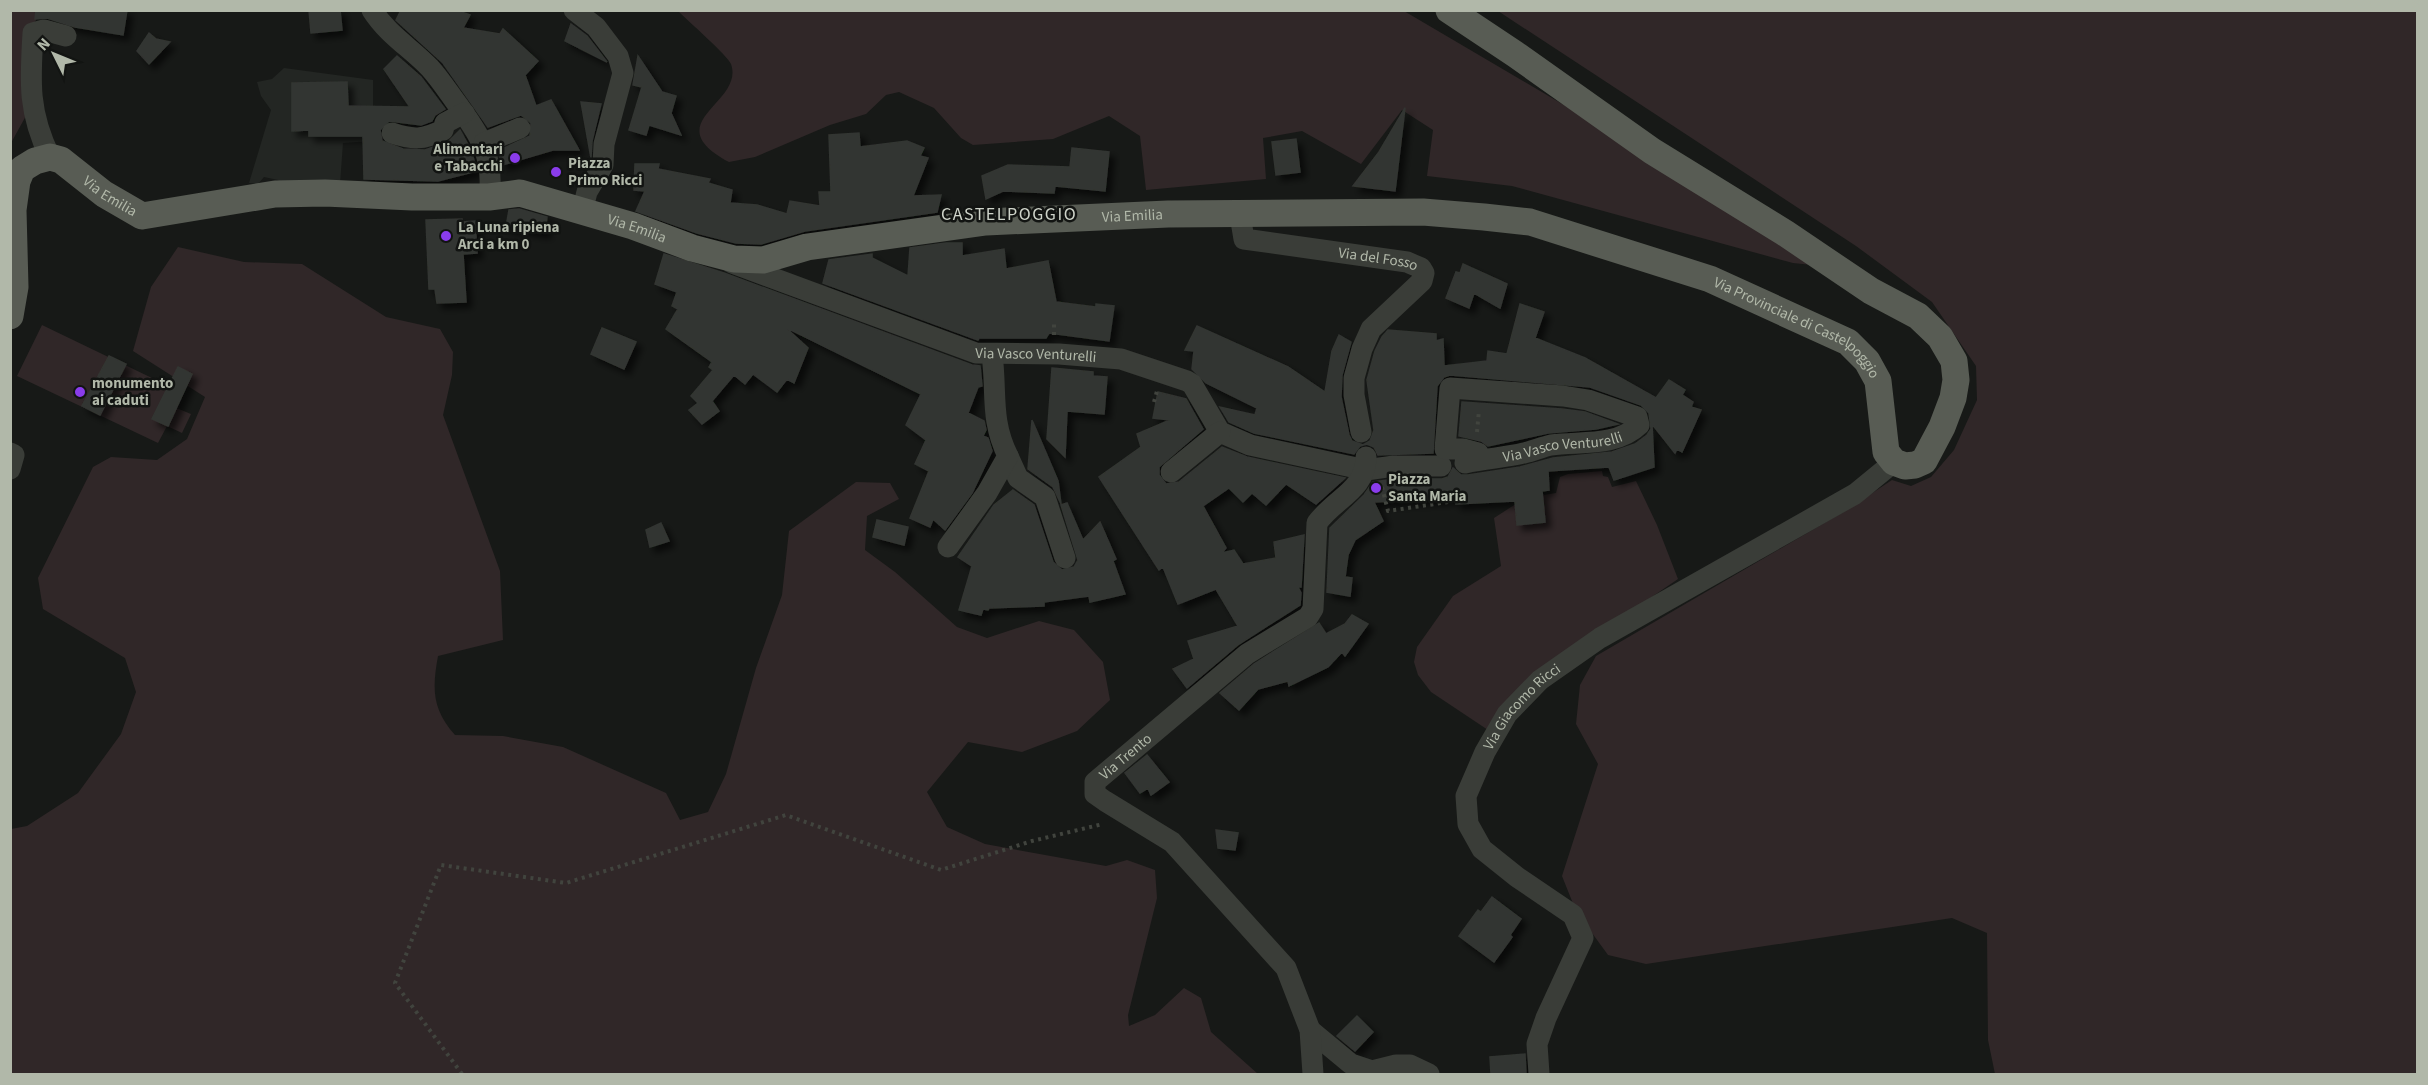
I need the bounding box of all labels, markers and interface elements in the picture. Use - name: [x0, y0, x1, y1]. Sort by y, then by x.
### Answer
- north arrow: [24, 24, 84, 84]
- text: N: [32, 33, 55, 56]
- place label: Alimentari e Tabacchi: [432, 139, 503, 177]
- marker: Alimentari e Tabacchi: [508, 151, 522, 165]
- place label: Piazza Primo Ricci: [568, 153, 642, 191]
- marker: Piazza Primo Ricci: [549, 165, 563, 179]
- street label: Via Emilia: [78, 171, 141, 222]
- district label: CASTELPOGGIO: [941, 202, 1077, 227]
- street label: Via Emilia: [1101, 204, 1163, 227]
- street label: Via Emilia: [605, 209, 670, 248]
- place label: La Luna ripiena Arci a km 0: [457, 217, 559, 255]
- marker: La Luna ripiena Arci a km 0: [439, 229, 453, 243]
- street label: Via del Fosso: [1337, 242, 1422, 276]
- street label: Via Provinciale di Castelpoggio: [1710, 272, 1885, 382]
- street label: Via Vasco Venturelli: [975, 342, 1097, 367]
- place label: monumento ai caduti: [92, 373, 173, 411]
- marker: monumento ai caduti: [73, 385, 87, 399]
- street label: Via Vasco Venturelli: [1501, 426, 1625, 467]
- place label: Piazza Santa Maria: [1388, 469, 1467, 507]
- marker: Piazza Santa Maria: [1369, 481, 1383, 495]
- street label: Via Giacomo Ricci: [1478, 658, 1565, 754]
- street label: Via Trento: [1094, 728, 1156, 785]

